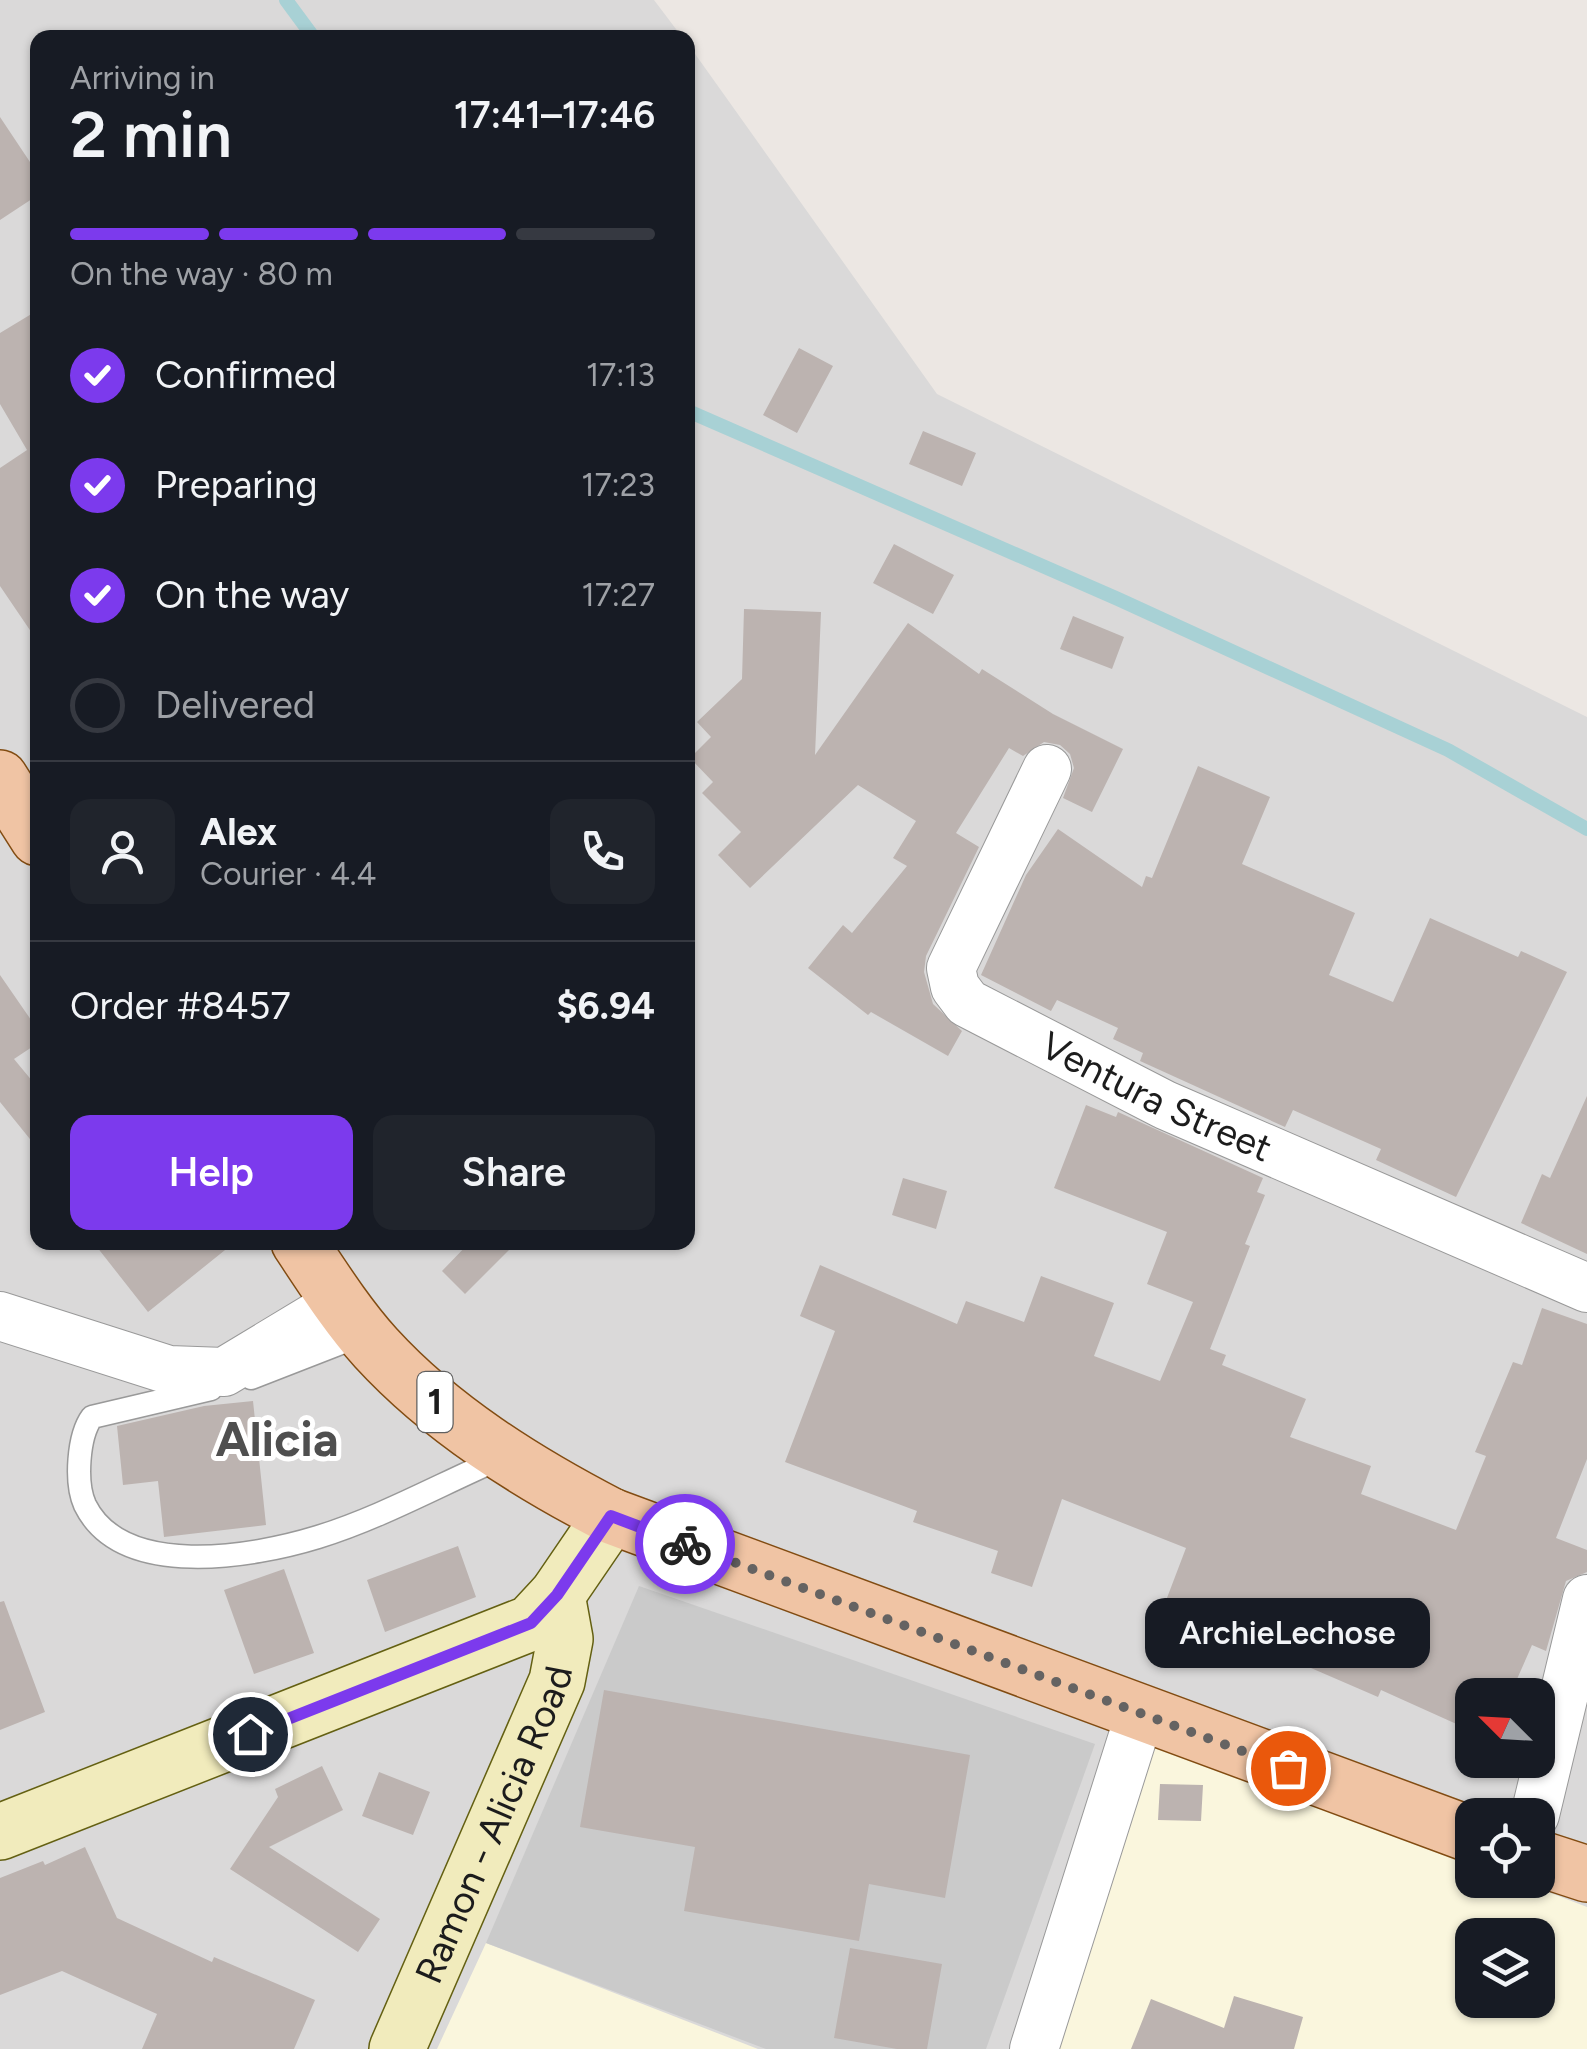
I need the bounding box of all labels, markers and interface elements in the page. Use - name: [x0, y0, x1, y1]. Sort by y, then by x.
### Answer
- text: Arriving in: [70, 59, 215, 97]
- text: 17:41–17:46: [454, 92, 655, 138]
- text: 2 min: [70, 95, 232, 173]
- text: On the way · 80 m: [70, 255, 333, 293]
- icon: check: [70, 348, 125, 403]
- text: Confirmed: [155, 352, 337, 398]
- text: 17:13: [586, 356, 655, 394]
- icon: check: [70, 458, 125, 513]
- text: Preparing: [155, 462, 317, 508]
- text: 17:23: [581, 466, 655, 504]
- icon: check: [70, 568, 125, 623]
- text: On the way: [155, 572, 349, 618]
- text: 17:27: [581, 576, 655, 614]
- text: Delivered: [155, 682, 315, 728]
- button: person: [70, 799, 175, 904]
- button: phone: [550, 799, 655, 904]
- text: Alex: [200, 809, 277, 855]
- text: Courier · 4.4: [200, 855, 376, 893]
- text: Order #8457: [70, 983, 291, 1029]
- text: $6.94: [556, 983, 655, 1029]
- street label: Ventura Street: [1033, 1022, 1279, 1172]
- button: Help: [70, 1115, 353, 1230]
- button: Share: [373, 1115, 655, 1230]
- road number: 1: [418, 1372, 452, 1432]
- district label: Alicia: [215, 1410, 339, 1468]
- courier: [635, 1494, 735, 1594]
- icon: bike: [658, 1517, 713, 1572]
- callout: ArchieLechose: [1146, 1598, 1430, 1668]
- text: ArchieLechose: [1179, 1614, 1396, 1652]
- street label: Ramon - Alicia Road: [405, 1662, 582, 1990]
- north arrow: [1455, 1678, 1555, 1778]
- map controls: [1455, 1678, 1555, 2018]
- pin: [208, 1692, 293, 1777]
- icon: home: [223, 1707, 278, 1762]
- pin: [1246, 1726, 1331, 1811]
- icon: bag: [1261, 1741, 1316, 1796]
- button: locate: [1455, 1798, 1555, 1898]
- button: layers: [1455, 1918, 1555, 2018]

